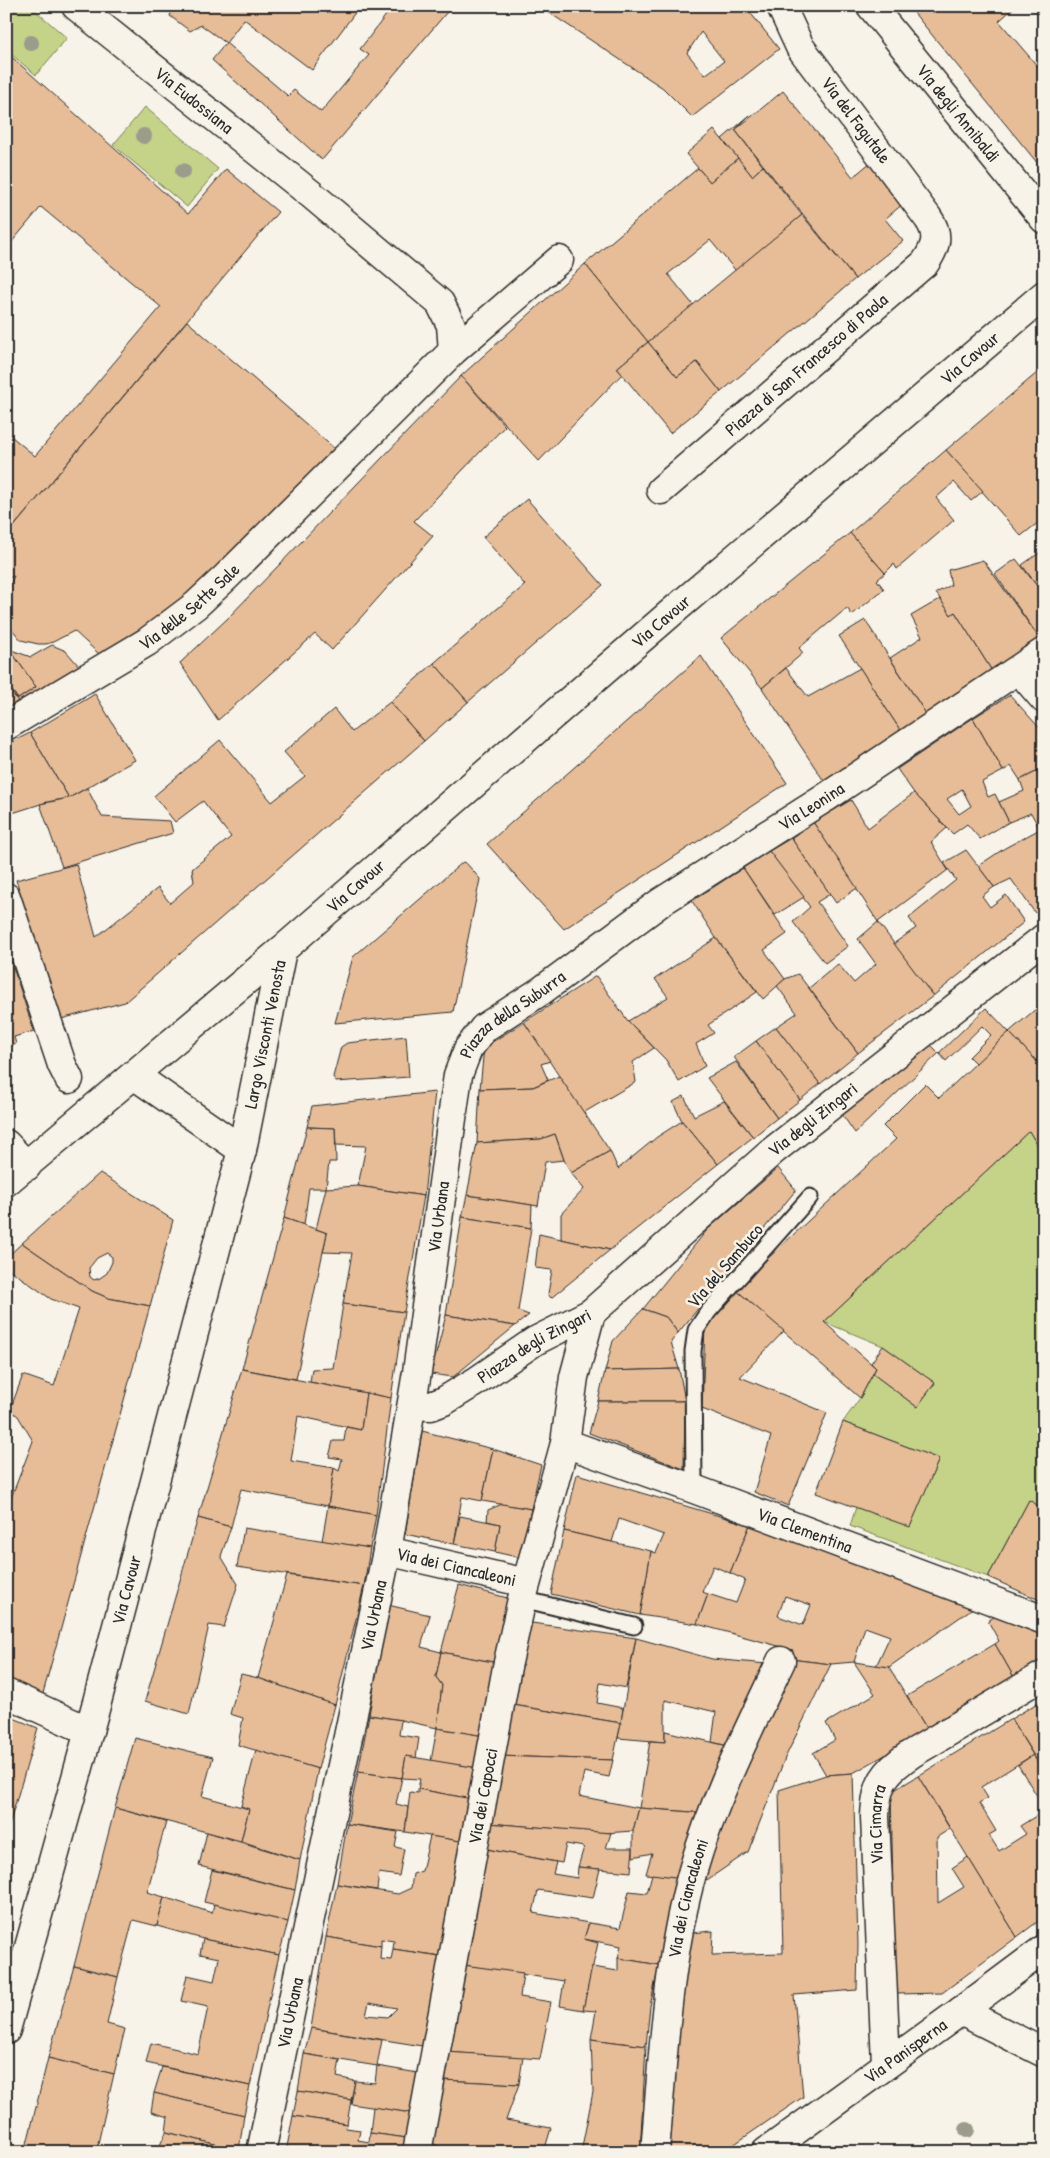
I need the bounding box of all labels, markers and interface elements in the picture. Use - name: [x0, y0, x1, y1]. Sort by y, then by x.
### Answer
- street label: Via degli Annibaldi: [911, 58, 1006, 167]
- street label: Via Eudossiana: [149, 61, 239, 139]
- street label: Via del Fagutale: [816, 71, 897, 168]
- street label: Piazza di San Francesco di Paola: [719, 287, 893, 442]
- street label: Via Cavour: [934, 325, 1005, 390]
- street label: Via delle Sette Sale: [134, 557, 245, 656]
- street label: Via Cavour: [626, 589, 696, 654]
- street label: Via Leonina: [773, 776, 849, 837]
- street label: Via Cavour: [320, 853, 390, 918]
- street label: Largo Visconti Venosta: [238, 958, 292, 1111]
- street label: Piazza della Suburra: [453, 964, 570, 1061]
- street label: Via degli Zingari: [762, 1076, 863, 1162]
- street label: Via Urbana: [421, 1180, 455, 1254]
- street label: Via del Sambuco: [681, 1218, 768, 1313]
- street label: Piazza degli Zingari: [472, 1302, 595, 1389]
- street label: Via Clementina: [753, 1501, 856, 1559]
- street label: Via dei Ciancaleoni: [394, 1541, 519, 1592]
- street label: Via Cavour: [105, 1553, 147, 1628]
- street label: Via Urbana: [353, 1578, 393, 1653]
- street label: Via dei Capocci: [461, 1746, 504, 1846]
- street label: Via Cimarra: [862, 1781, 892, 1865]
- street label: Via dei Ciancaleoni: [661, 1835, 714, 1960]
- street label: Via Urbana: [270, 1975, 309, 2051]
- street label: Via Panisperna: [858, 2012, 952, 2089]

